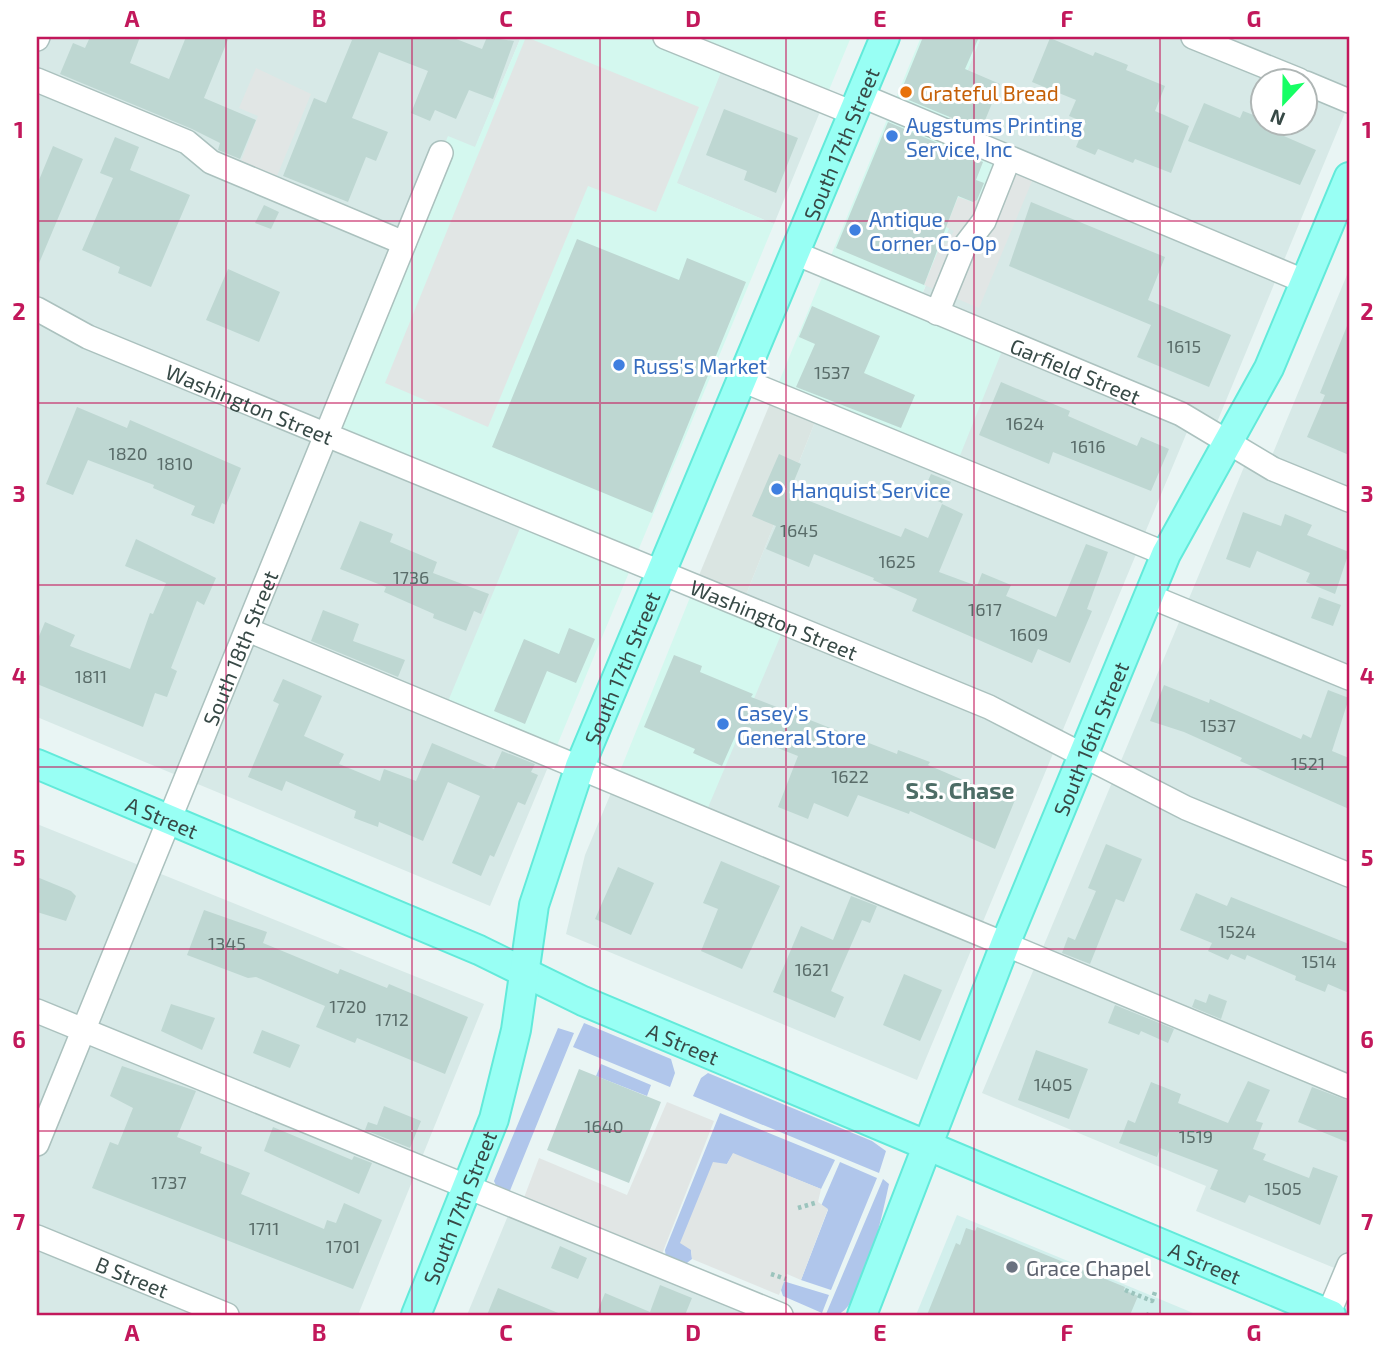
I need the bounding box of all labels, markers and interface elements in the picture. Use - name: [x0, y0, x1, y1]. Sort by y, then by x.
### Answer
- text: A: [124, 4, 140, 32]
- text: B: [312, 4, 326, 32]
- text: C: [499, 4, 513, 32]
- text: D: [685, 4, 701, 32]
- text: E: [873, 4, 887, 32]
- text: F: [1061, 4, 1074, 32]
- text: G: [1247, 4, 1261, 32]
- street label: South 17th Street: [797, 64, 883, 224]
- north arrow: [1250, 66, 1320, 136]
- place label: Grateful Bread: [920, 80, 1059, 105]
- marker: Grateful Bread: [898, 84, 914, 100]
- text: N: [1267, 105, 1288, 131]
- place label: Augstums Printing Service, Inc: [906, 112, 1083, 161]
- text: 1: [14, 115, 24, 143]
- text: 1: [1362, 115, 1372, 143]
- marker: Augstums Printing Service, Inc: [884, 128, 900, 144]
- place label: Antique Corner Co-Op: [869, 206, 997, 255]
- marker: Antique Corner Co-Op: [847, 222, 863, 238]
- text: 2: [12, 297, 26, 325]
- text: 2: [1360, 297, 1374, 325]
- street label: Garfield Street: [1007, 332, 1144, 408]
- house number: 1615: [1167, 335, 1201, 357]
- place label: Russ's Market: [633, 353, 767, 378]
- marker: Russ's Market: [611, 357, 627, 373]
- street label: Washington Street: [162, 358, 337, 449]
- house number: 1537: [814, 361, 850, 383]
- house number: 1624: [1006, 412, 1044, 434]
- house number: 1616: [1071, 435, 1105, 457]
- house number: 1820: [108, 442, 148, 464]
- house number: 1810: [157, 452, 193, 474]
- place label: Hanquist Service: [791, 477, 950, 502]
- text: 3: [12, 479, 26, 507]
- text: 3: [1360, 479, 1374, 507]
- marker: Hanquist Service: [769, 481, 785, 497]
- house number: 1645: [780, 519, 818, 541]
- house number: 1625: [878, 550, 916, 572]
- house number: 1736: [393, 566, 429, 588]
- street label: South 18th Street: [197, 567, 282, 729]
- street label: Washington Street: [687, 573, 861, 664]
- street label: South 17th Street: [578, 588, 664, 748]
- house number: 1617: [968, 598, 1002, 620]
- house number: 1609: [1010, 623, 1048, 645]
- street label: South 16th Street: [1047, 658, 1133, 819]
- text: 4: [12, 661, 26, 689]
- text: 4: [1360, 661, 1374, 689]
- house number: 1811: [75, 665, 107, 687]
- place label: Casey's General Store: [737, 700, 866, 749]
- house number: 1537: [1200, 714, 1236, 736]
- marker: Casey's General Store: [715, 716, 731, 732]
- house number: 1521: [1291, 752, 1325, 774]
- house number: 1622: [831, 765, 869, 787]
- district label: S.S. Chase: [906, 776, 1014, 804]
- street label: A Street: [123, 791, 202, 843]
- text: 5: [13, 843, 25, 871]
- text: 5: [1361, 843, 1373, 871]
- house number: 1524: [1218, 920, 1256, 942]
- house number: 1345: [208, 932, 246, 954]
- house number: 1514: [1301, 950, 1337, 972]
- house number: 1621: [795, 958, 829, 980]
- house number: 1720: [329, 995, 367, 1017]
- house number: 1712: [375, 1008, 409, 1030]
- street label: A Street: [643, 1017, 723, 1069]
- text: 6: [12, 1025, 26, 1053]
- text: 6: [1360, 1025, 1374, 1053]
- house number: 1405: [1034, 1073, 1072, 1095]
- house number: 1640: [584, 1115, 624, 1137]
- house number: 1519: [1179, 1125, 1213, 1147]
- street label: South 17th Street: [417, 1127, 501, 1288]
- house number: 1737: [151, 1171, 187, 1193]
- house number: 1505: [1264, 1177, 1302, 1199]
- text: 7: [13, 1207, 25, 1235]
- text: 7: [1361, 1207, 1373, 1235]
- house number: 1711: [249, 1217, 279, 1239]
- house number: 1701: [326, 1235, 360, 1257]
- street label: A Street: [1165, 1236, 1245, 1288]
- street label: B Street: [92, 1250, 172, 1302]
- place label: Grace Chapel: [1026, 1255, 1151, 1280]
- marker: Grace Chapel: [1004, 1259, 1020, 1275]
- text: A: [124, 1318, 140, 1346]
- text: B: [312, 1318, 326, 1346]
- text: C: [499, 1318, 513, 1346]
- text: D: [685, 1318, 701, 1346]
- text: E: [873, 1318, 887, 1346]
- text: F: [1061, 1318, 1074, 1346]
- text: G: [1247, 1318, 1261, 1346]

